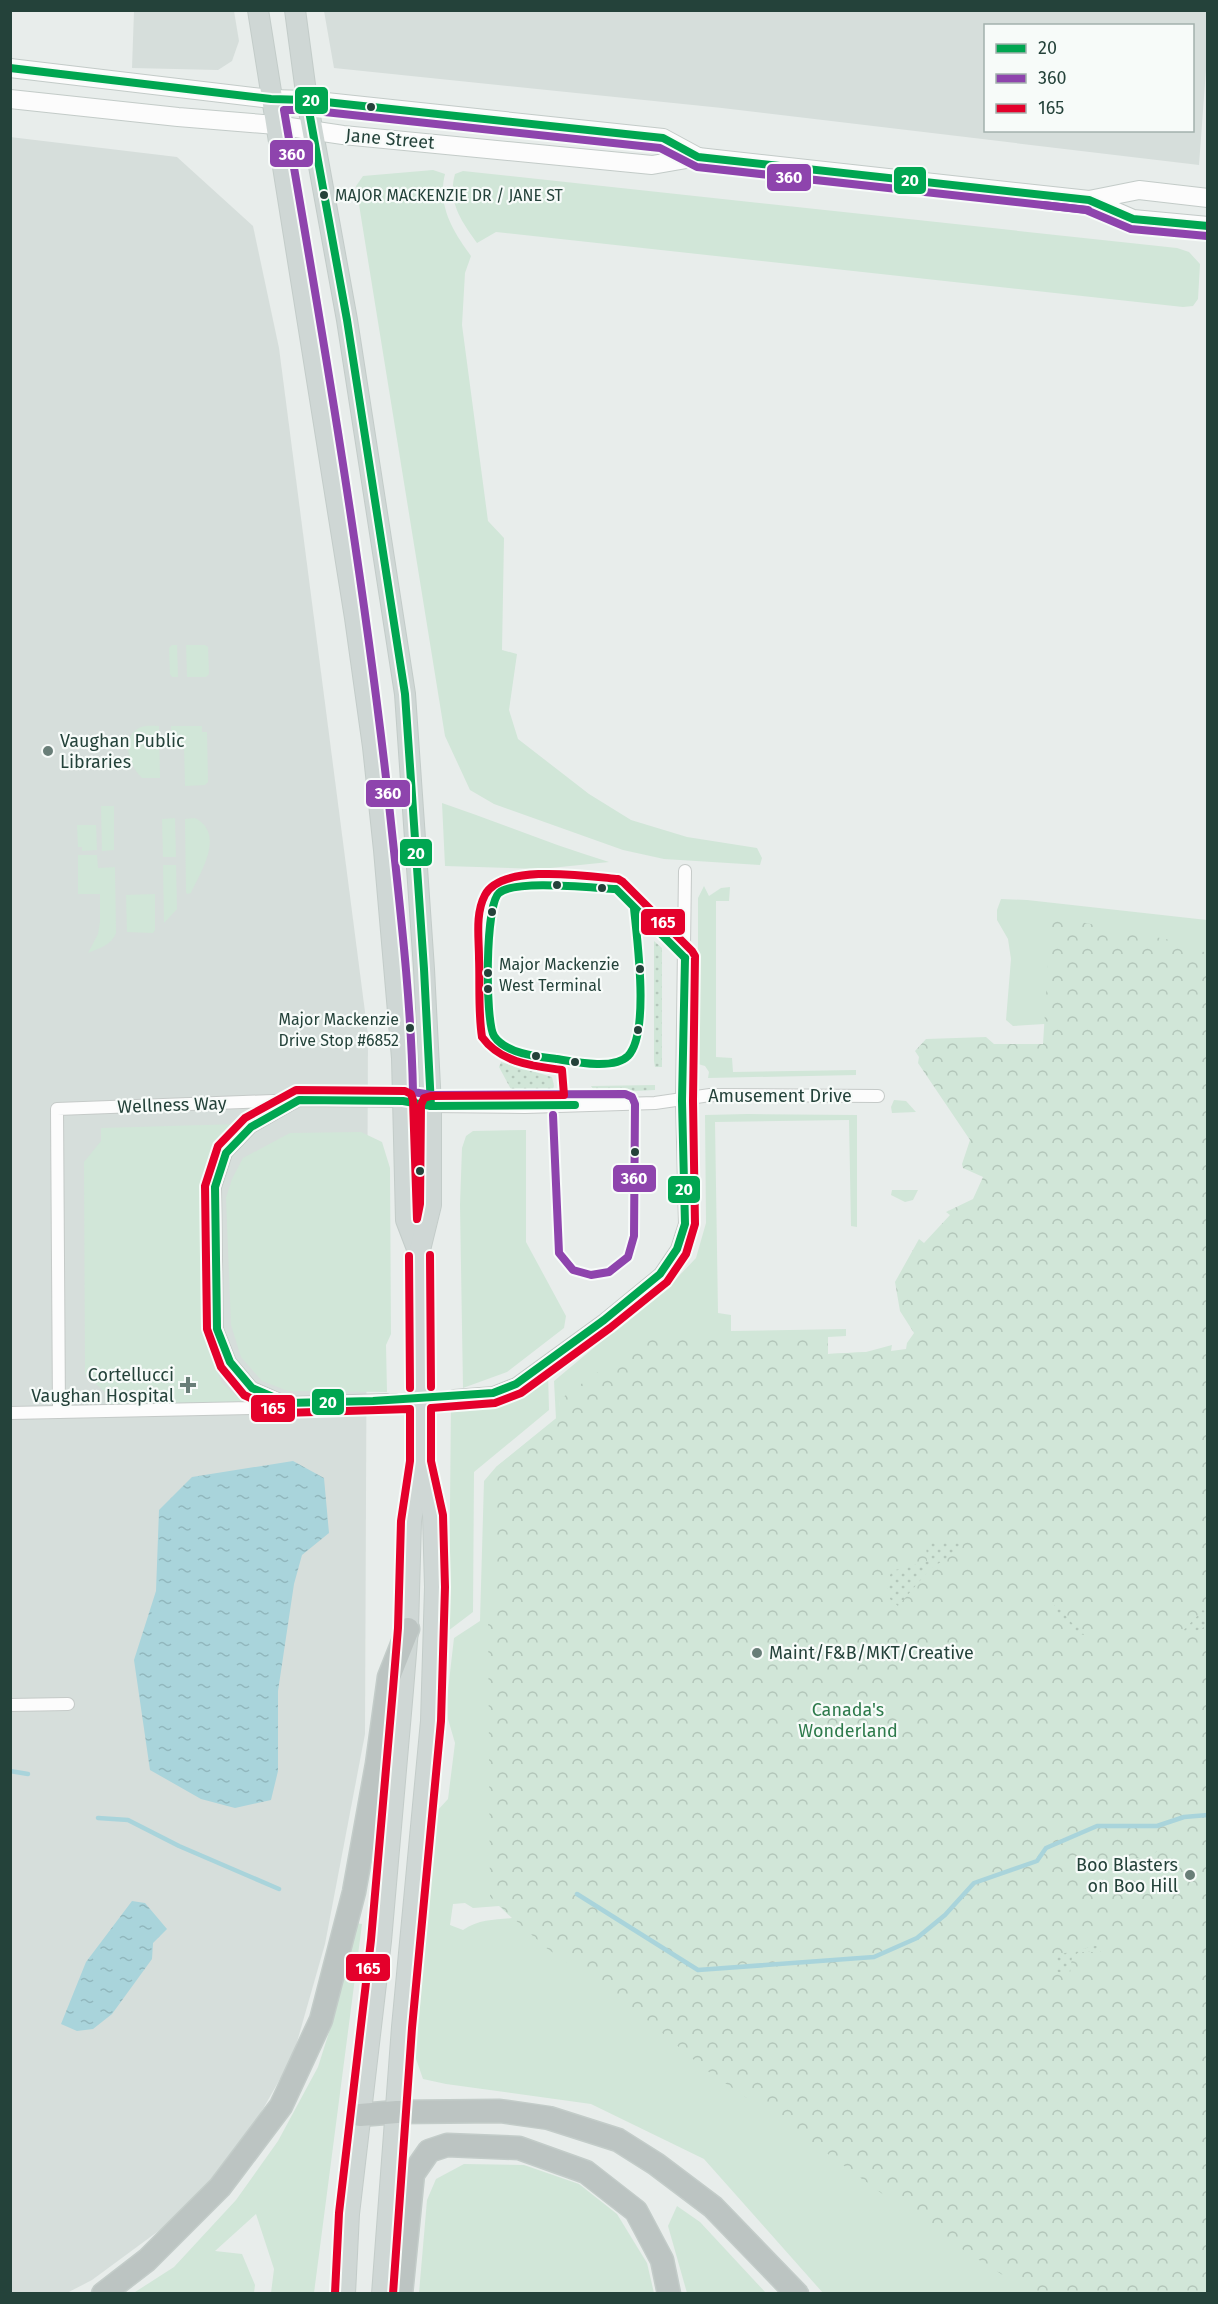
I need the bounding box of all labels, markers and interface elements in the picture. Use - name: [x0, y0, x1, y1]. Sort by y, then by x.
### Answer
- legend: [984, 24, 1194, 132]
- text: 20: [1038, 37, 1057, 59]
- text: 360: [1038, 67, 1067, 89]
- line badge: 20: [294, 86, 329, 115]
- text: 20: [302, 91, 320, 110]
- text: 165: [1038, 97, 1064, 119]
- unlabelled marker: [365, 101, 377, 113]
- street label: Jane Street: [345, 124, 436, 154]
- line badge: 360: [269, 139, 314, 168]
- text: 360: [278, 145, 305, 164]
- line badge: 360: [766, 163, 812, 192]
- line badge: 20: [893, 166, 927, 195]
- text: 360: [775, 168, 802, 187]
- text: 20: [901, 171, 919, 190]
- place label: MAJOR MACKENZIE DR / JANE ST: [335, 186, 564, 205]
- marker: MAJOR MACKENZIE DR / JANE ST: [318, 189, 330, 201]
- place label: Vaughan Public Libraries: [60, 730, 185, 773]
- marker: Vaughan Public Libraries: [41, 744, 55, 758]
- line badge: 360: [365, 779, 411, 808]
- text: 360: [374, 784, 401, 803]
- line badge: 20: [399, 838, 433, 867]
- text: 20: [407, 844, 425, 863]
- unlabelled marker: [551, 879, 563, 891]
- unlabelled marker: [596, 882, 608, 894]
- unlabelled marker: [486, 906, 498, 918]
- line badge: 165: [640, 908, 686, 936]
- text: 165: [651, 913, 676, 932]
- place label: Major Mackenzie West Terminal: [499, 955, 619, 995]
- unlabelled marker: [634, 963, 646, 975]
- marker: Major Mackenzie West Terminal: [482, 967, 494, 979]
- unlabelled marker: [482, 983, 494, 995]
- place label: Major Mackenzie Drive Stop #6852: [279, 1010, 399, 1050]
- marker: Major Mackenzie Drive Stop #6852: [404, 1022, 416, 1034]
- unlabelled marker: [632, 1024, 644, 1036]
- unlabelled marker: [530, 1050, 542, 1062]
- unlabelled marker: [569, 1056, 581, 1068]
- street label: Amusement Drive: [708, 1085, 852, 1107]
- street label: Wellness Way: [117, 1092, 227, 1118]
- unlabelled marker: [629, 1146, 641, 1158]
- line badge: 360: [612, 1164, 657, 1193]
- unlabelled marker: [414, 1165, 426, 1177]
- text: 360: [620, 1169, 647, 1188]
- line badge: 20: [667, 1175, 701, 1204]
- text: 20: [675, 1180, 693, 1199]
- place label: Cortellucci Vaughan Hospital: [31, 1364, 174, 1407]
- marker: Cortellucci Vaughan Hospital: [179, 1376, 197, 1394]
- line badge: 20: [311, 1388, 345, 1416]
- text: 20: [319, 1393, 337, 1412]
- line badge: 165: [250, 1394, 296, 1423]
- text: 165: [261, 1399, 286, 1418]
- place label: Maint/F&B/MKT/Creative: [769, 1642, 974, 1664]
- marker: Maint/F&B/MKT/Creative: [750, 1646, 764, 1660]
- park label: Canada's Wonderland: [798, 1699, 898, 1742]
- place label: Boo Blasters on Boo Hill: [1076, 1854, 1178, 1897]
- marker: Boo Blasters on Boo Hill: [1183, 1868, 1197, 1882]
- line badge: 165: [345, 1953, 391, 1982]
- text: 165: [356, 1959, 381, 1978]

